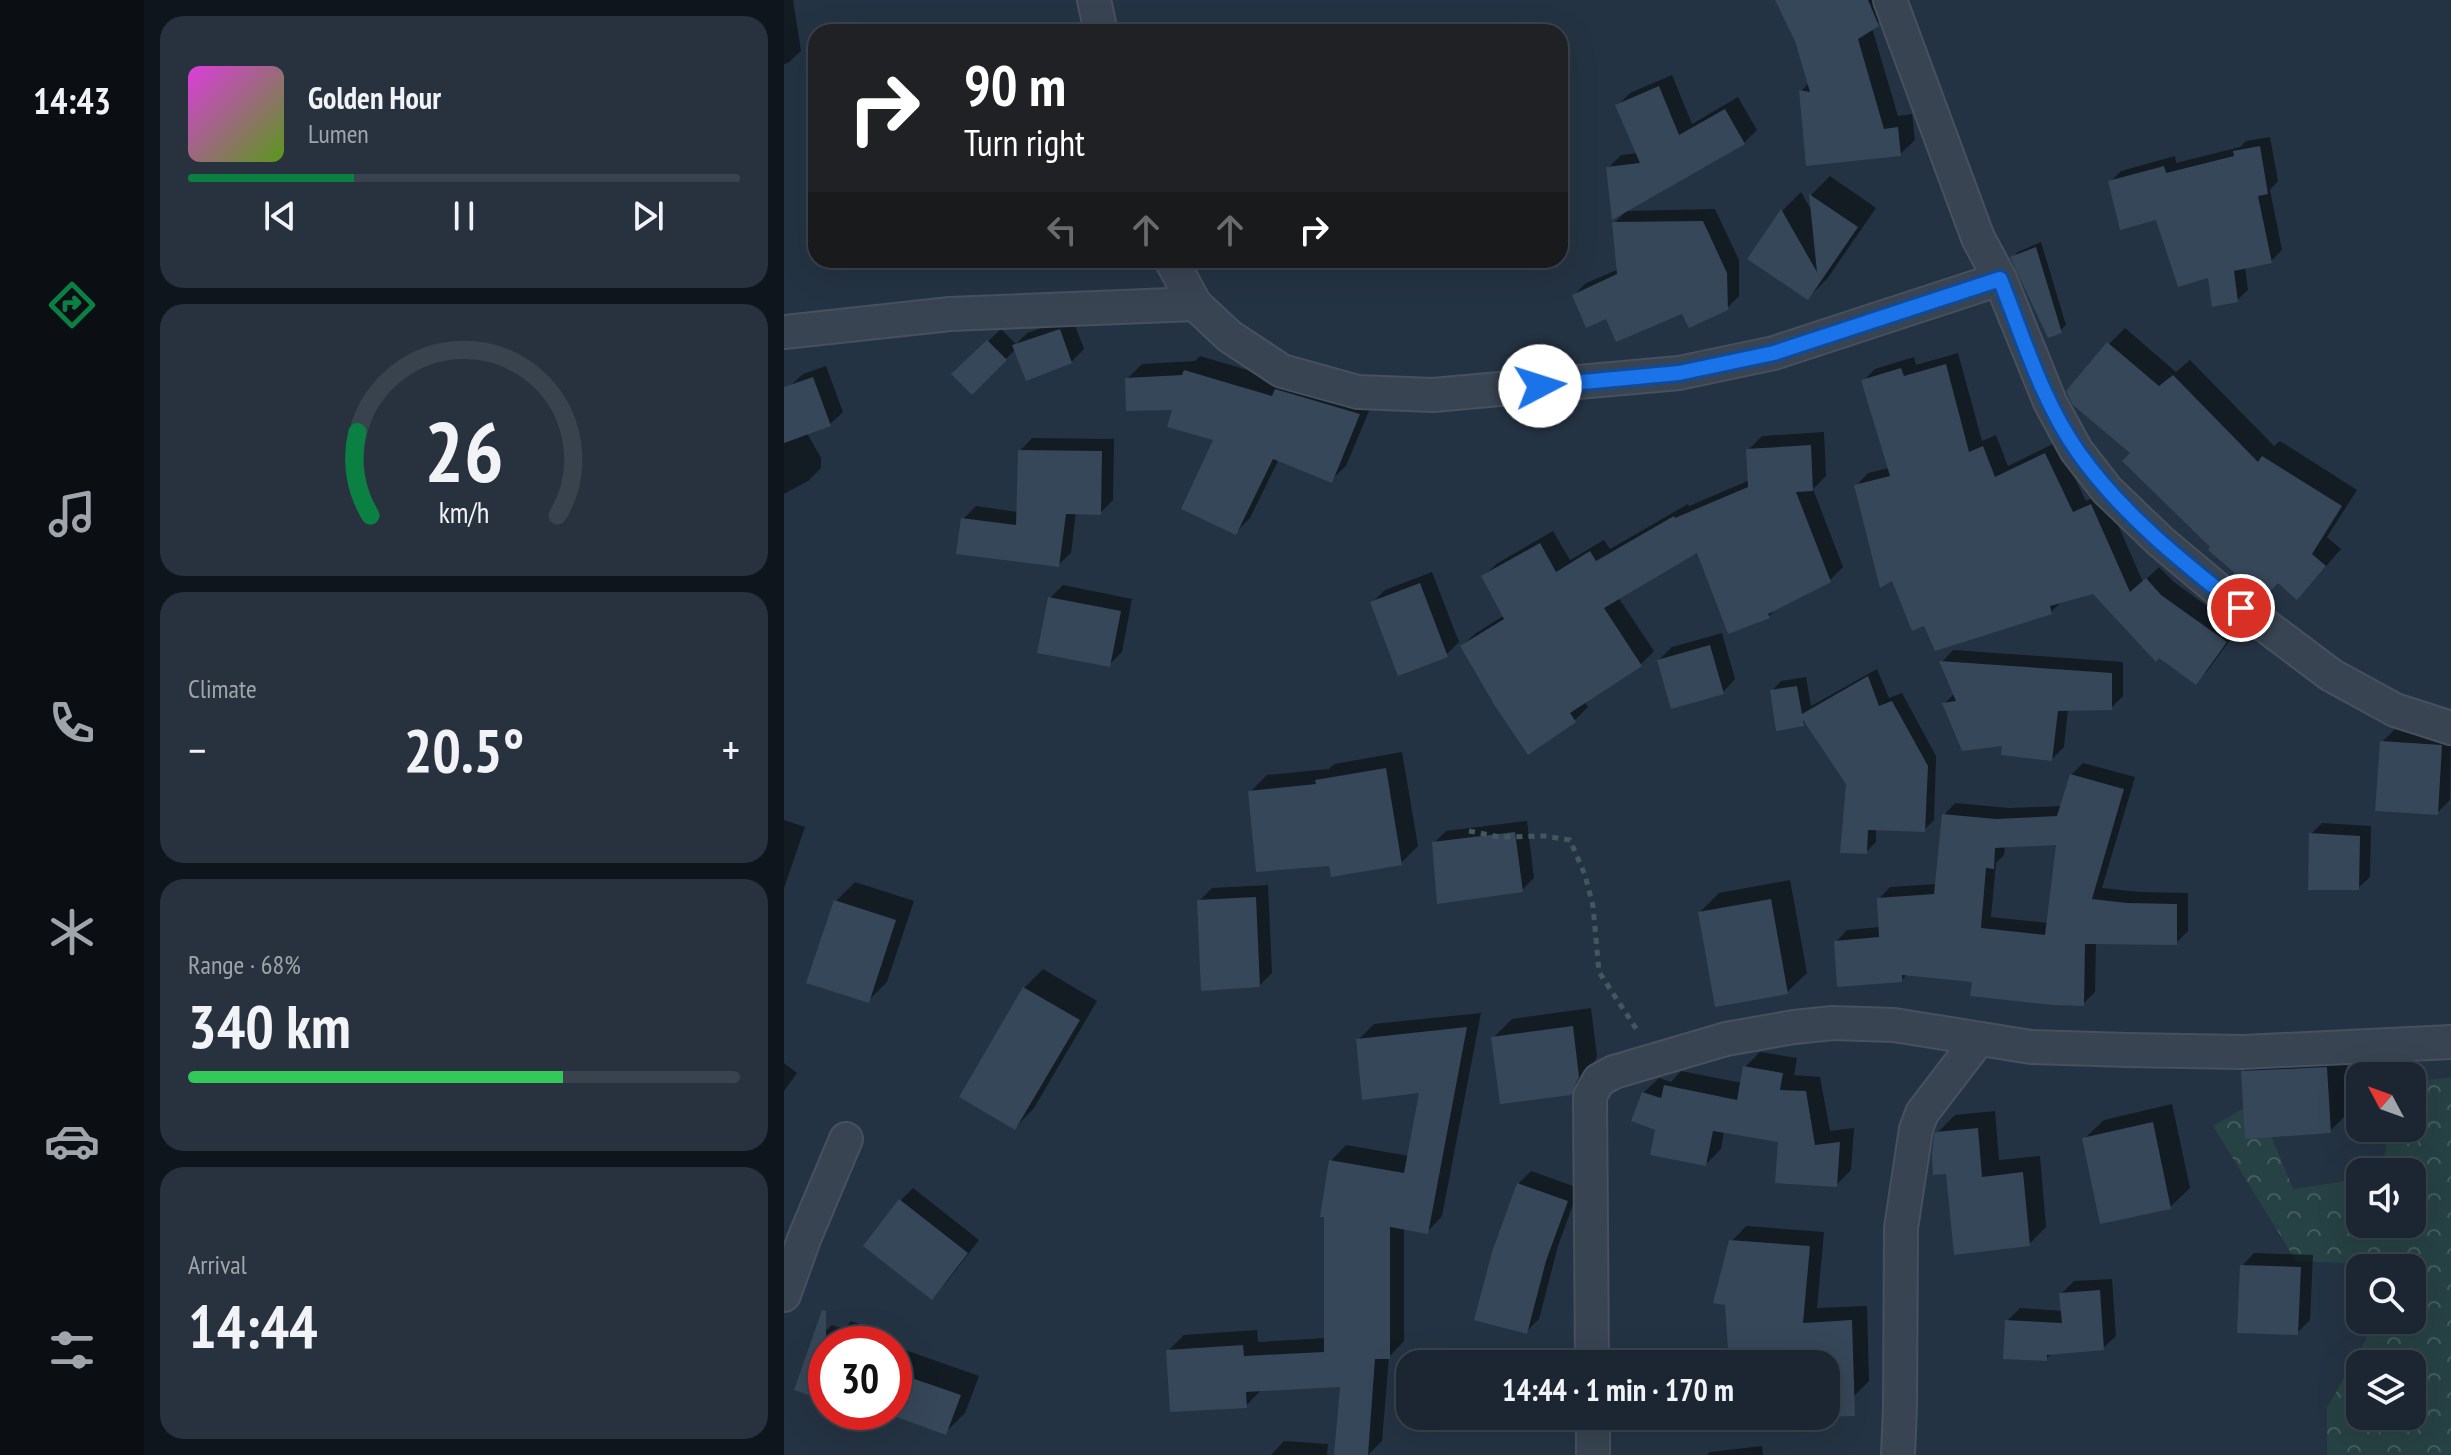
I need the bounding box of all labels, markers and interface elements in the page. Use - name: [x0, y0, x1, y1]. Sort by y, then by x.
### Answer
- text: 90 m: [964, 49, 1066, 121]
- icon: right: [832, 56, 936, 160]
- text: 14:43: [33, 77, 111, 124]
- text: Golden Hour: [308, 78, 441, 117]
- text: Lumen: [308, 117, 369, 150]
- text: Turn right: [964, 119, 1085, 166]
- icon: previous: [258, 194, 302, 238]
- icon: pause: [442, 194, 486, 238]
- icon: next: [626, 194, 670, 238]
- icon: left: [1040, 208, 1084, 252]
- icon: ahead: [1124, 208, 1168, 252]
- icon: ahead: [1208, 208, 1252, 252]
- icon: right: [1292, 208, 1336, 252]
- icon: directions: [44, 277, 100, 333]
- position arrow: [1498, 344, 1582, 428]
- text: 26: [424, 396, 504, 504]
- icon: music: [44, 486, 100, 542]
- text: km/h: [439, 494, 489, 531]
- pin: [2207, 574, 2275, 642]
- icon: arrive: [2219, 586, 2263, 630]
- text: Climate: [188, 672, 257, 705]
- icon: phone: [44, 695, 100, 751]
- text: 20.5°: [404, 711, 524, 789]
- text: −: [188, 721, 206, 778]
- text: +: [722, 721, 740, 778]
- icon: climate: [44, 904, 100, 960]
- text: Range · 68%: [188, 948, 301, 981]
- text: 340 km: [188, 987, 351, 1065]
- north arrow: [2346, 1062, 2426, 1142]
- map controls: [2346, 1062, 2426, 1430]
- icon: car: [44, 1113, 100, 1169]
- button: sound: [2346, 1158, 2426, 1238]
- text: Arrival: [188, 1248, 247, 1281]
- button: search: [2346, 1254, 2426, 1334]
- text: 14:44: [188, 1287, 318, 1365]
- icon: filters: [44, 1322, 100, 1378]
- speed limit sign: 30: [808, 1326, 912, 1430]
- button: layers: [2346, 1350, 2426, 1430]
- text: 14:44 · 1 min · 170 m: [1502, 1370, 1734, 1409]

